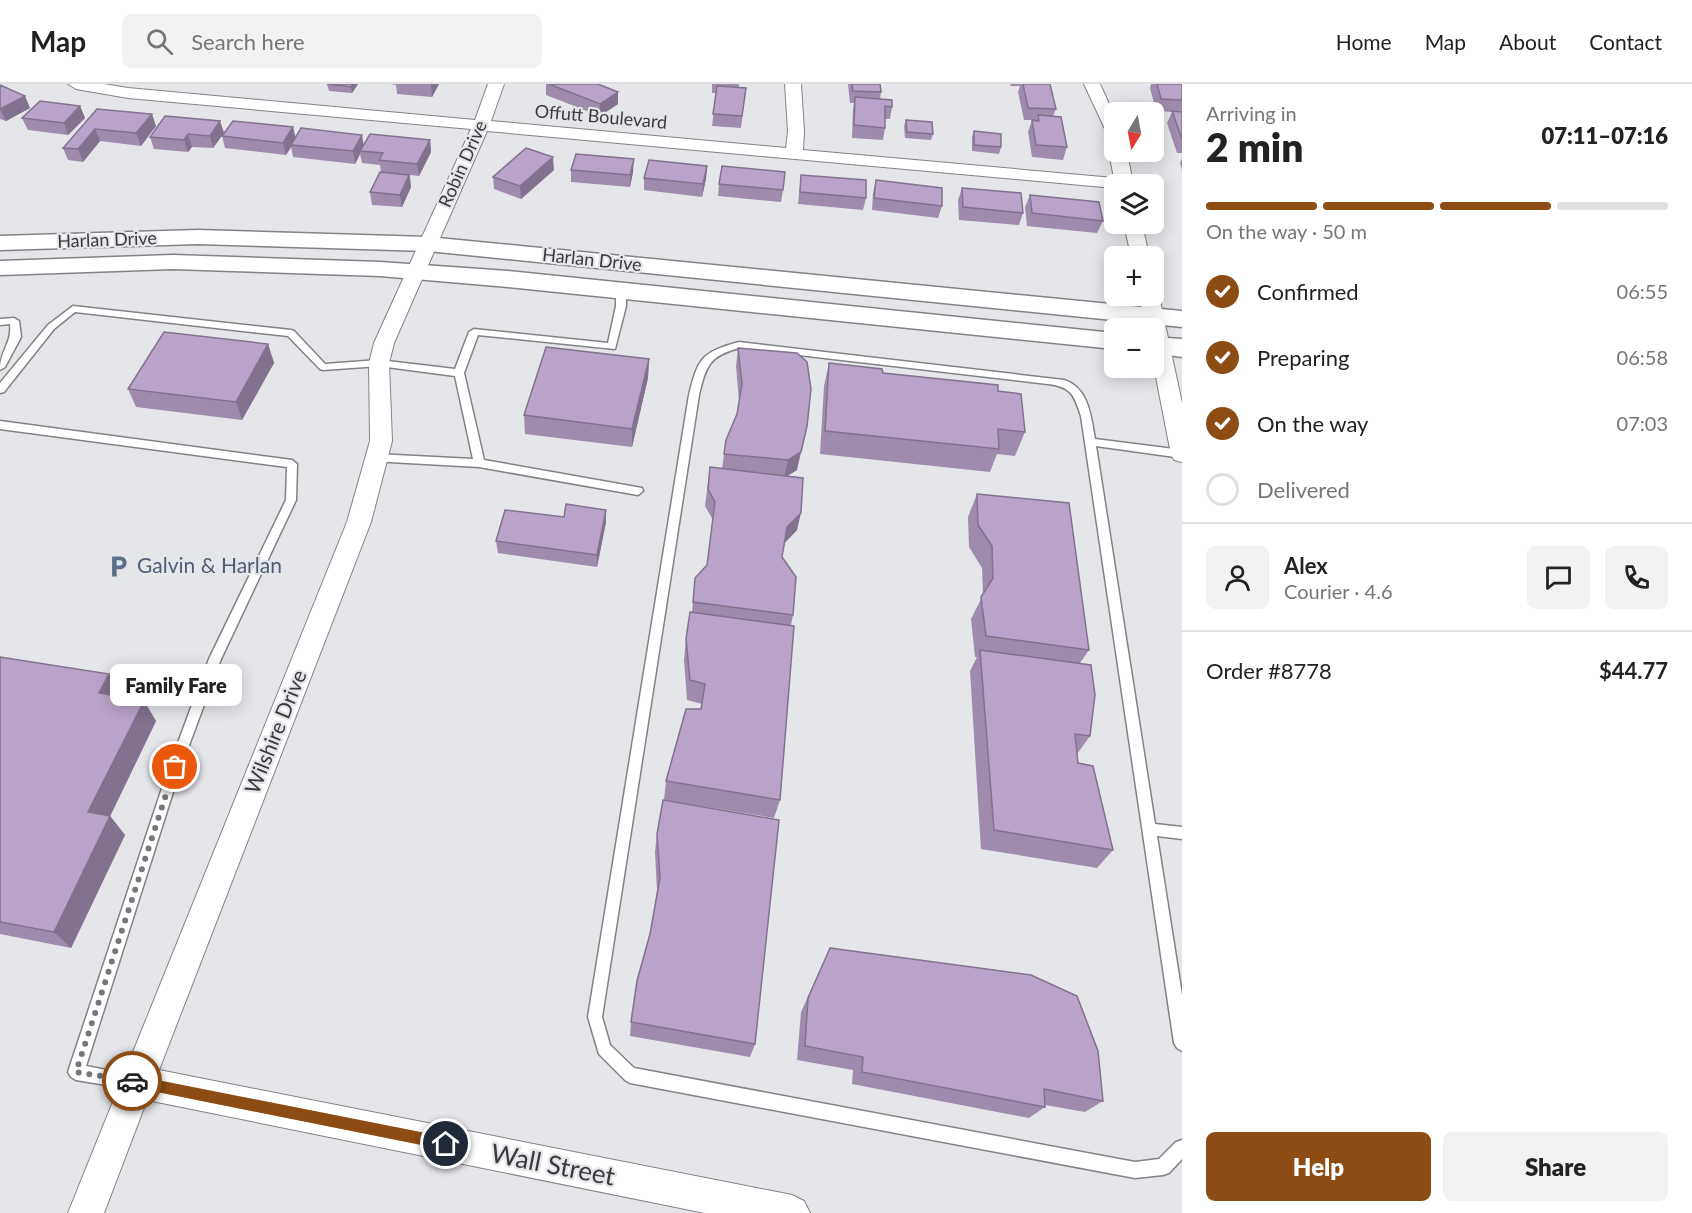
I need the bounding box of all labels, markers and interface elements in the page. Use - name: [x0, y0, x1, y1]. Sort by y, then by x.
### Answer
- search box: [122, 14, 542, 68]
- text: Map: [30, 24, 86, 58]
- icon: search: [143, 25, 176, 58]
- text: Search here: [191, 28, 305, 55]
- text: Home: [1336, 29, 1392, 54]
- text: Map: [1425, 29, 1466, 54]
- text: About: [1499, 29, 1556, 54]
- text: Contact: [1589, 29, 1662, 54]
- street label: Offutt Boulevard: [534, 99, 668, 133]
- text: Arriving in: [1206, 101, 1297, 125]
- north arrow: [1104, 102, 1164, 162]
- map controls: [1104, 102, 1164, 378]
- street label: Robin Drive: [433, 117, 491, 210]
- text: 07:11–07:16: [1542, 122, 1668, 149]
- text: 2 min: [1206, 124, 1303, 170]
- button: layers: [1104, 174, 1164, 234]
- text: On the way · 50 m: [1206, 219, 1367, 243]
- street label: Harlan Drive: [57, 226, 157, 252]
- street label: Harlan Drive: [541, 243, 643, 275]
- button: +: [1104, 246, 1164, 306]
- icon: check: [1206, 275, 1239, 308]
- text: Confirmed: [1257, 278, 1359, 305]
- text: 06:55: [1617, 279, 1668, 303]
- button: −: [1104, 318, 1164, 378]
- icon: check: [1206, 341, 1239, 374]
- text: Preparing: [1257, 344, 1349, 371]
- text: 06:58: [1617, 345, 1668, 369]
- icon: check: [1206, 407, 1239, 440]
- text: On the way: [1257, 410, 1368, 437]
- text: 07:03: [1617, 411, 1668, 435]
- text: Delivered: [1257, 476, 1350, 503]
- button: person: [1206, 546, 1269, 609]
- button: chat: [1527, 546, 1590, 609]
- button: phone: [1605, 546, 1668, 609]
- place label: Galvin & Harlan: [137, 552, 282, 577]
- text: Alex: [1284, 552, 1328, 579]
- parking icon: Galvin & Harlan: [106, 553, 132, 579]
- text: Courier · 4.6: [1284, 579, 1393, 603]
- text: Order #8778: [1206, 657, 1332, 684]
- text: $44.77: [1599, 657, 1668, 684]
- callout: Family Fare: [109, 665, 241, 707]
- street label: Wilshire Drive: [238, 666, 311, 797]
- text: Family Fare: [125, 673, 227, 697]
- pin: [149, 741, 200, 792]
- icon: bag: [158, 750, 191, 783]
- courier: [102, 1051, 162, 1111]
- icon: car: [116, 1065, 149, 1098]
- pin: [420, 1118, 471, 1169]
- icon: home: [429, 1127, 462, 1160]
- button: Help: [1206, 1132, 1431, 1201]
- button: Share: [1443, 1132, 1668, 1201]
- street label: Wall Street: [488, 1136, 619, 1192]

